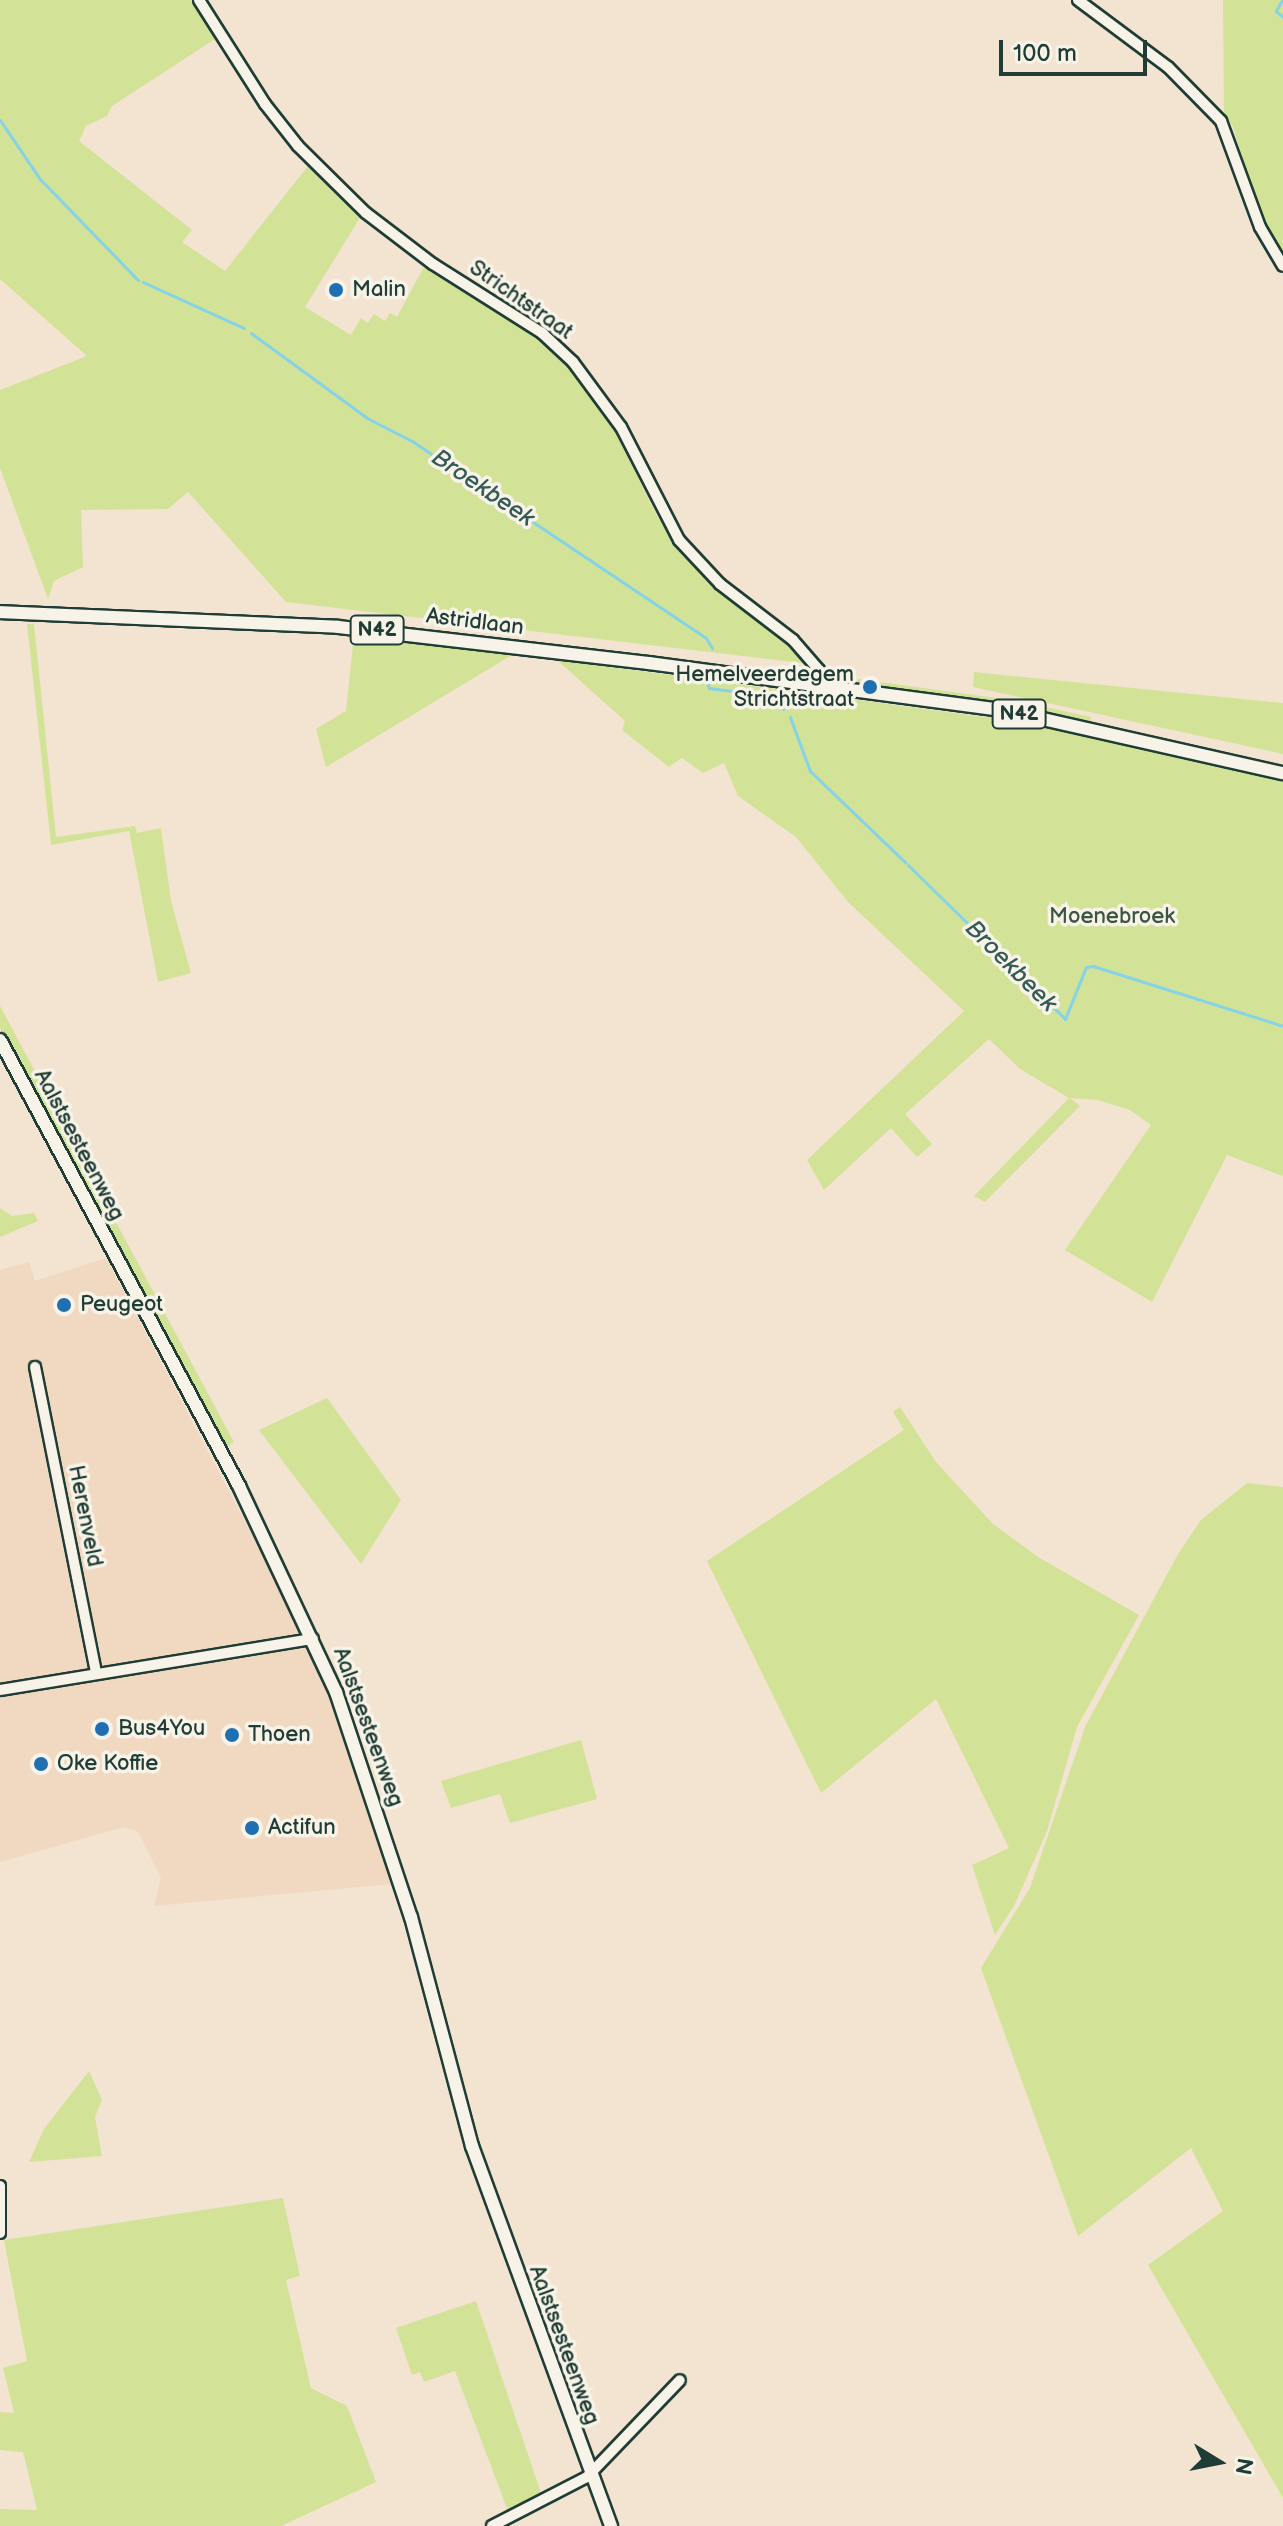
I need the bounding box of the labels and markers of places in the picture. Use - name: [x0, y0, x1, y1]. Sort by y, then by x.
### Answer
- place label: Malin: [352, 277, 406, 303]
- marker: Malin: [327, 281, 345, 299]
- place label: Hemelveerdegem Strichtstraat: [675, 661, 854, 712]
- marker: Hemelveerdegem Strichtstraat: [861, 678, 879, 696]
- place label: Peugeot: [80, 1292, 163, 1318]
- marker: Peugeot: [55, 1296, 73, 1314]
- place label: Bus4You: [118, 1716, 205, 1742]
- marker: Bus4You: [93, 1720, 111, 1738]
- place label: Thoen: [248, 1722, 311, 1748]
- marker: Thoen: [223, 1726, 241, 1744]
- place label: Oke Koffie: [57, 1751, 158, 1777]
- marker: Oke Koffie: [32, 1755, 50, 1773]
- place label: Actifun: [268, 1815, 336, 1841]
- marker: Actifun: [243, 1819, 261, 1837]

